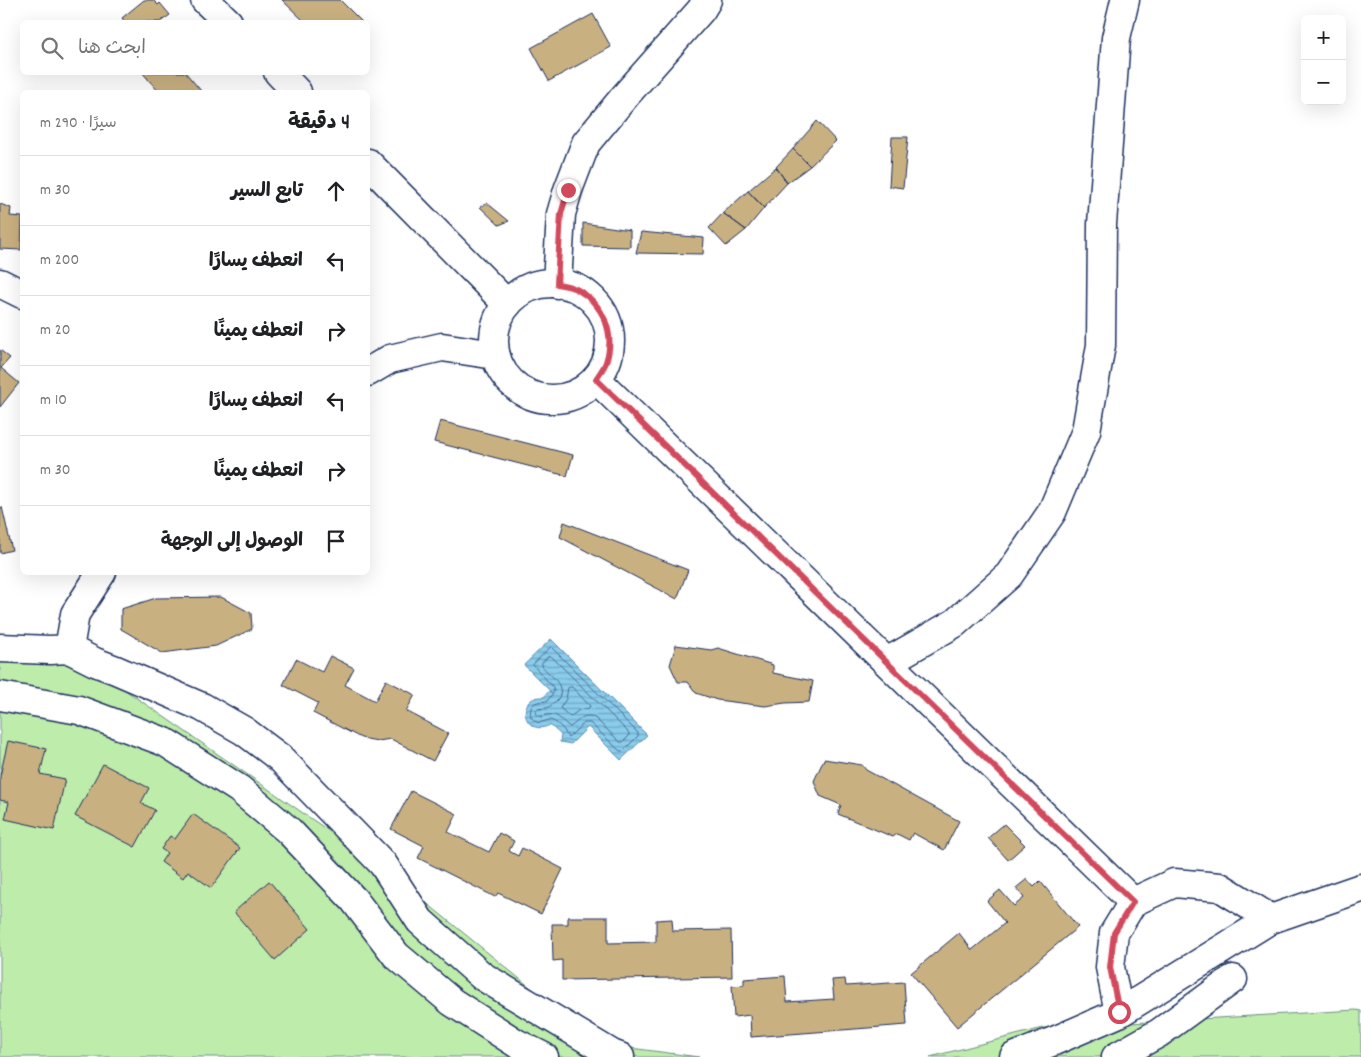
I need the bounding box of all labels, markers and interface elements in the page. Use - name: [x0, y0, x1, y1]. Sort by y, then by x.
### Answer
- map controls: [1301, 15, 1346, 105]
- button: +: [1301, 15, 1346, 60]
- search box: [20, 20, 370, 75]
- icon: search: [38, 34, 66, 62]
- text: ابحث هنا: [78, 36, 146, 63]
- button: −: [1301, 60, 1346, 105]
- text: 4 دقيقة: [288, 109, 350, 139]
- text: سيرًا · 290 m: [40, 112, 117, 135]
- icon: ahead: [322, 177, 350, 205]
- text: 30 m: [40, 179, 71, 202]
- text: تابع السير: [231, 179, 303, 206]
- route end: [557, 179, 580, 202]
- icon: left: [322, 247, 350, 275]
- text: 200 m: [40, 249, 79, 272]
- text: انعطف يسارًا: [209, 249, 303, 276]
- icon: right: [322, 317, 350, 345]
- text: 20 m: [40, 319, 70, 342]
- text: انعطف يمينًا: [214, 319, 303, 346]
- icon: left: [322, 387, 350, 415]
- text: 10 m: [40, 389, 67, 412]
- text: انعطف يسارًا: [209, 389, 303, 416]
- icon: right: [322, 457, 350, 485]
- text: 30 m: [40, 459, 71, 482]
- text: انعطف يمينًا: [214, 459, 303, 486]
- icon: arrive: [322, 527, 350, 555]
- text: الوصول إلى الوجهة: [161, 529, 303, 556]
- route start: [1108, 1001, 1131, 1024]

